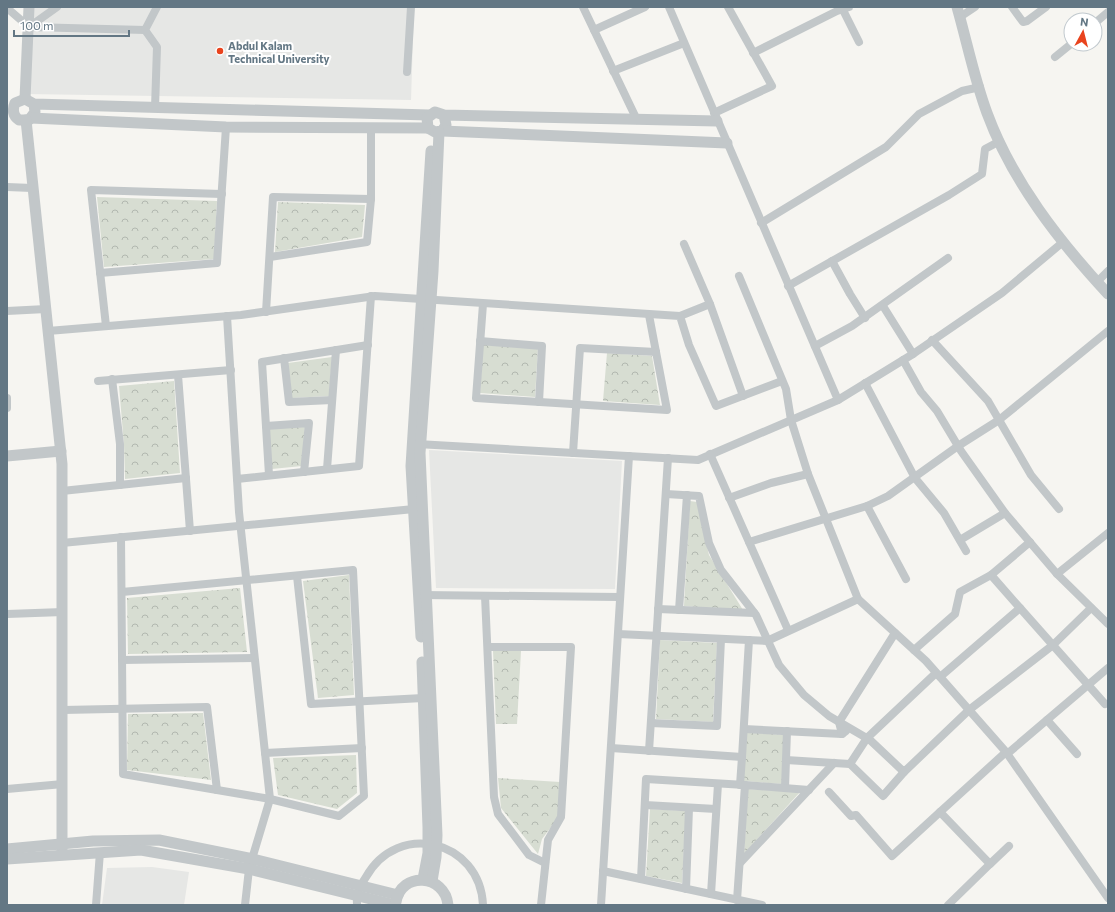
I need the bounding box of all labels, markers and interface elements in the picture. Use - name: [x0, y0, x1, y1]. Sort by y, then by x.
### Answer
- scale bar: [14, 12, 129, 38]
- north arrow: [1063, 12, 1103, 52]
- text: N: [1079, 15, 1089, 29]
- text: 100 m: [20, 18, 54, 32]
- place label: Abdul Kalam Technical University: [228, 39, 330, 65]
- marker: Abdul Kalam Technical University: [215, 46, 225, 56]

